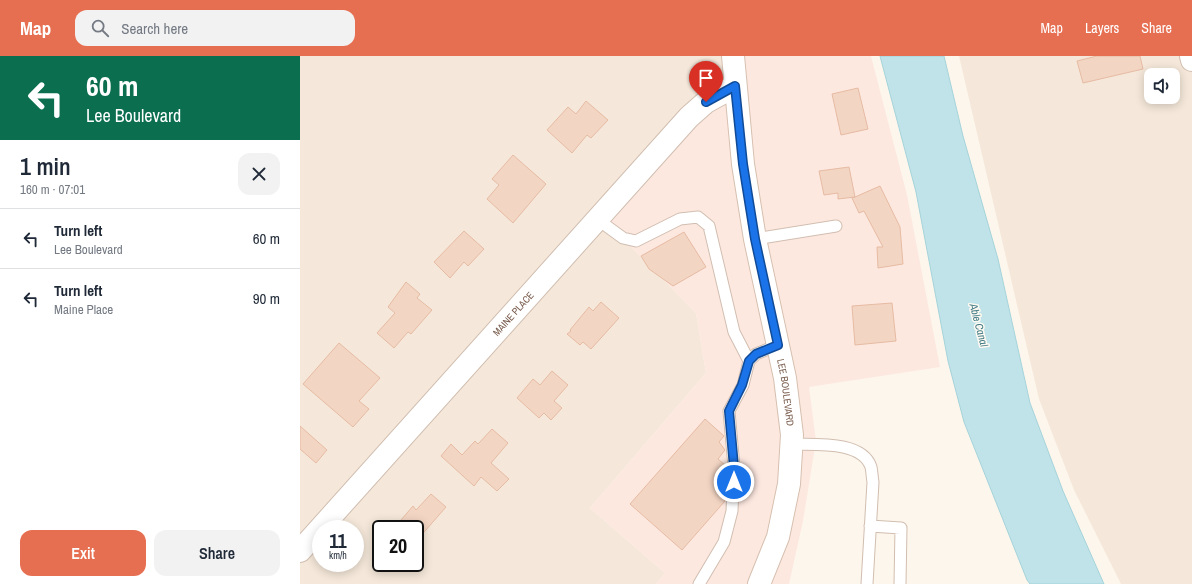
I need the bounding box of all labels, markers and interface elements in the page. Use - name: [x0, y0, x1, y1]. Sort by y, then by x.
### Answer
- search box: [75, 10, 355, 46]
- text: Map: [20, 15, 51, 41]
- icon: search: [89, 17, 111, 39]
- text: Search here: [121, 18, 188, 39]
- text: Map: [1041, 19, 1063, 37]
- text: Layers: [1085, 19, 1119, 37]
- text: Share: [1141, 19, 1172, 37]
- pin: [689, 61, 723, 102]
- text: 60 m: [86, 67, 138, 105]
- icon: arrive: [695, 67, 717, 89]
- map controls: [1144, 68, 1180, 104]
- button: sound: [1144, 68, 1180, 104]
- icon: left: [20, 72, 72, 124]
- text: Lee Boulevard: [86, 103, 181, 128]
- text: 1 min: [20, 150, 71, 182]
- button: close: [238, 153, 280, 195]
- text: 160 m · 07:01: [20, 181, 85, 198]
- text: Turn left: [54, 220, 102, 241]
- icon: left: [20, 228, 42, 250]
- text: 60 m: [253, 228, 280, 249]
- text: Lee Boulevard: [54, 241, 123, 258]
- text: Turn left: [54, 280, 102, 301]
- icon: left: [20, 288, 42, 310]
- text: 90 m: [253, 288, 280, 309]
- street label: MAINE PLACE: [490, 289, 537, 339]
- text: Maine Place: [54, 301, 113, 318]
- water label: Able Canal: [966, 301, 992, 349]
- street label: LEE BOULEVARD: [774, 358, 797, 427]
- position arrow: [713, 461, 755, 503]
- speed limit sign: 20: [372, 520, 424, 572]
- text: 11: [329, 527, 347, 554]
- button: Exit: [20, 530, 146, 576]
- button: Share: [154, 530, 280, 576]
- text: km/h: [329, 549, 347, 562]

